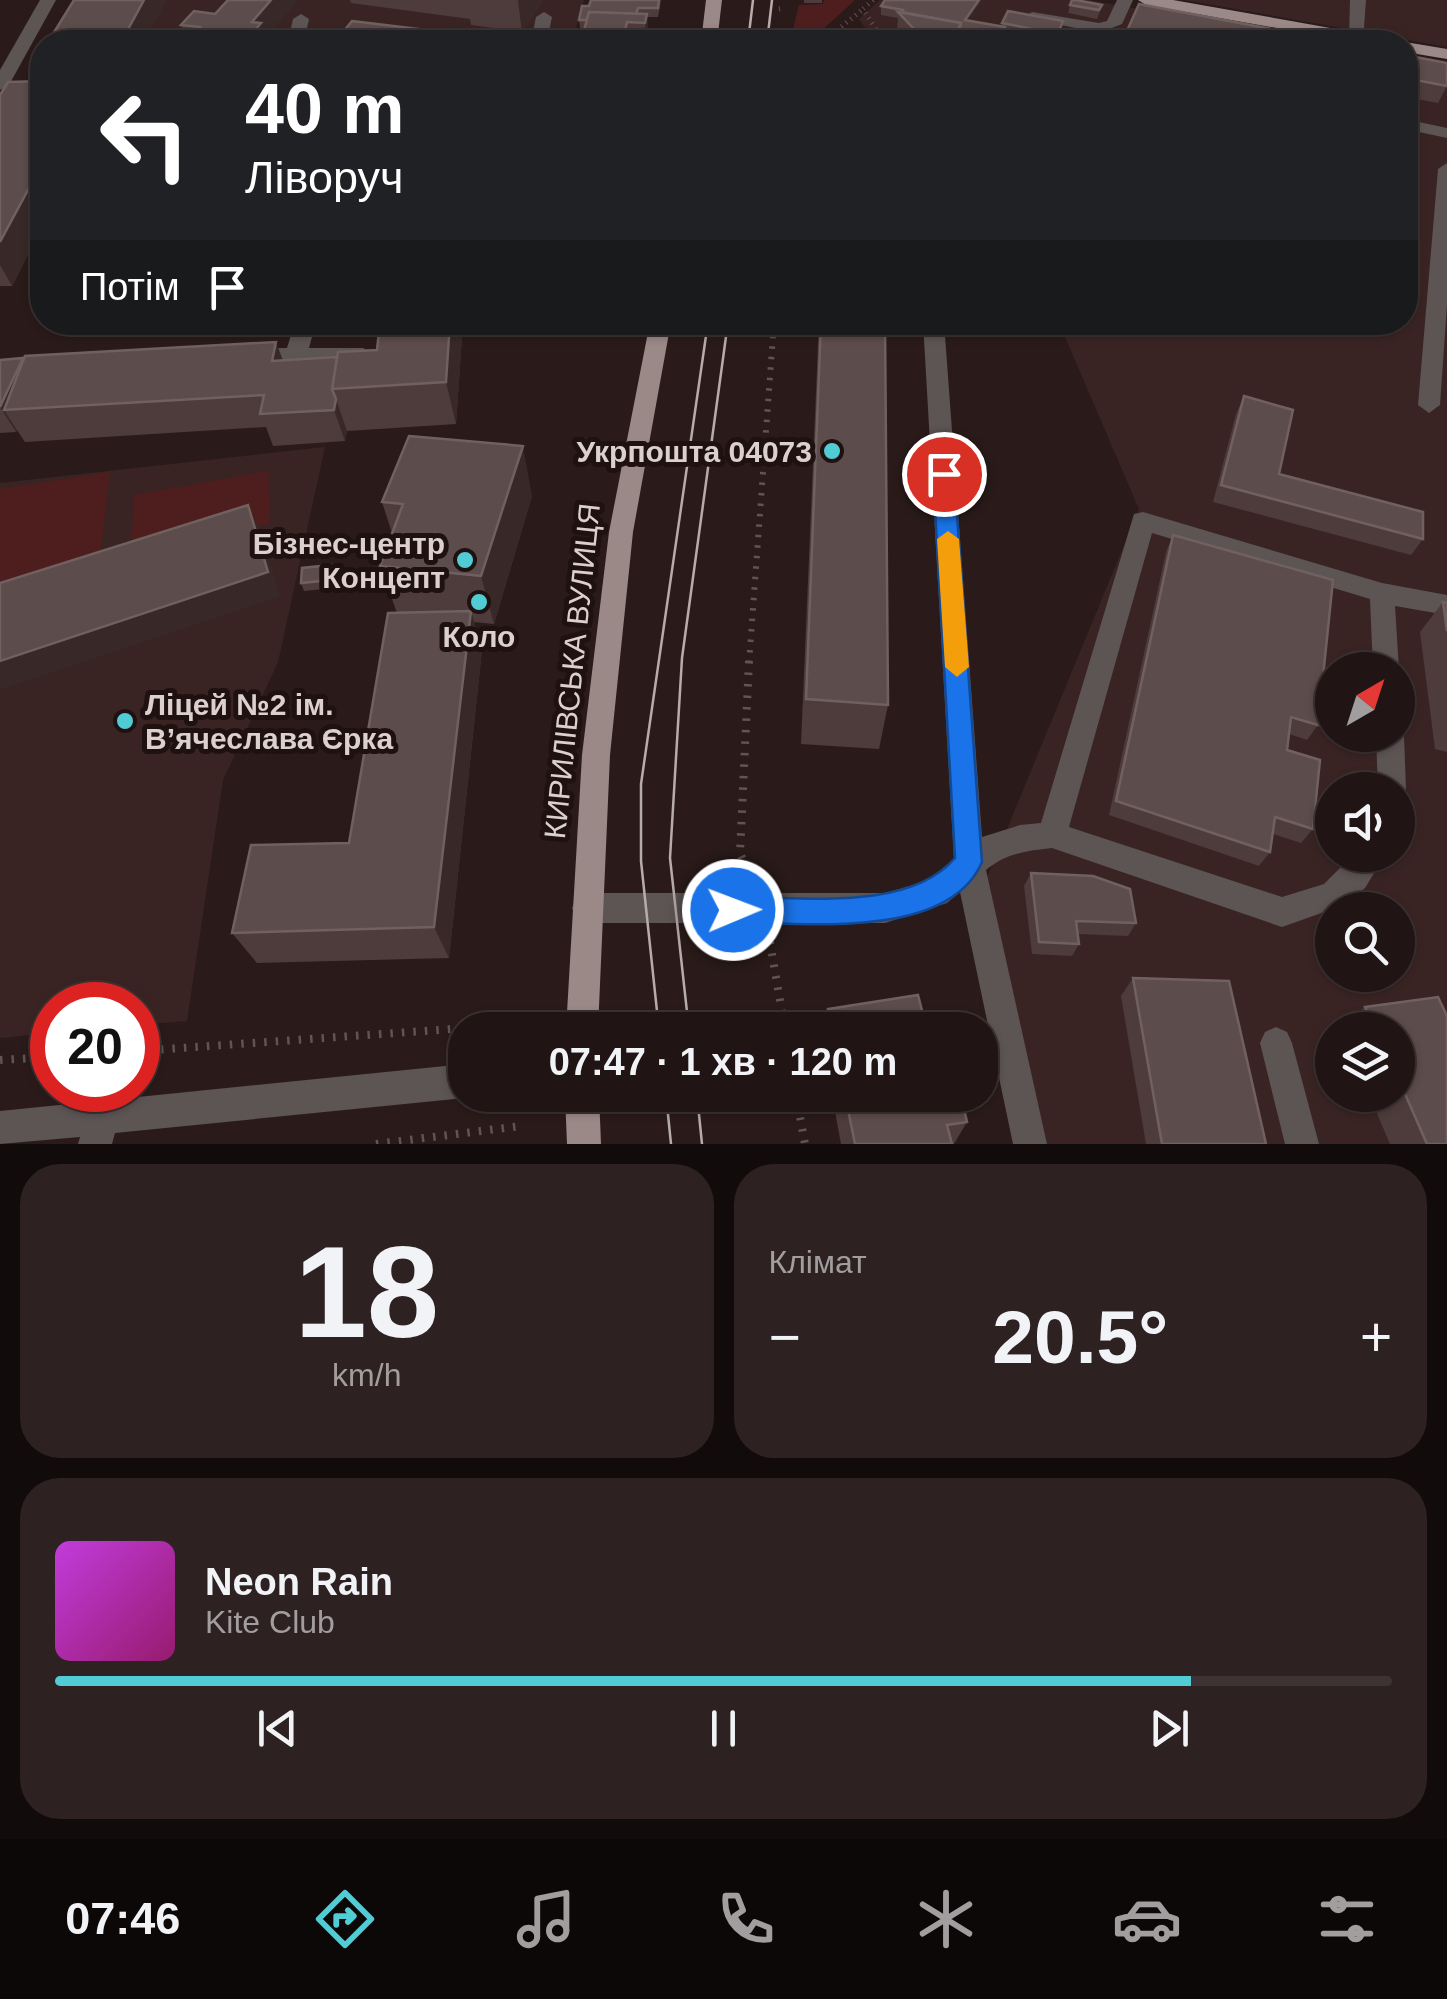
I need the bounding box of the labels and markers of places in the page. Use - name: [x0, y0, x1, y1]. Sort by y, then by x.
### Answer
- pin: [902, 432, 987, 517]
- place label: Укрпошта 04073: [577, 435, 812, 468]
- marker: Укрпошта 04073: [821, 440, 843, 462]
- place label: Бізнес-центр Концепт: [253, 527, 445, 594]
- marker: Бізнес-центр Концепт: [454, 549, 476, 571]
- marker: Коло: [468, 591, 490, 613]
- place label: Коло: [443, 620, 515, 653]
- place label: Ліцей №2 ім. В’ячеслава Єрка: [145, 688, 393, 755]
- marker: Ліцей №2 ім. В’ячеслава Єрка: [114, 710, 136, 732]

